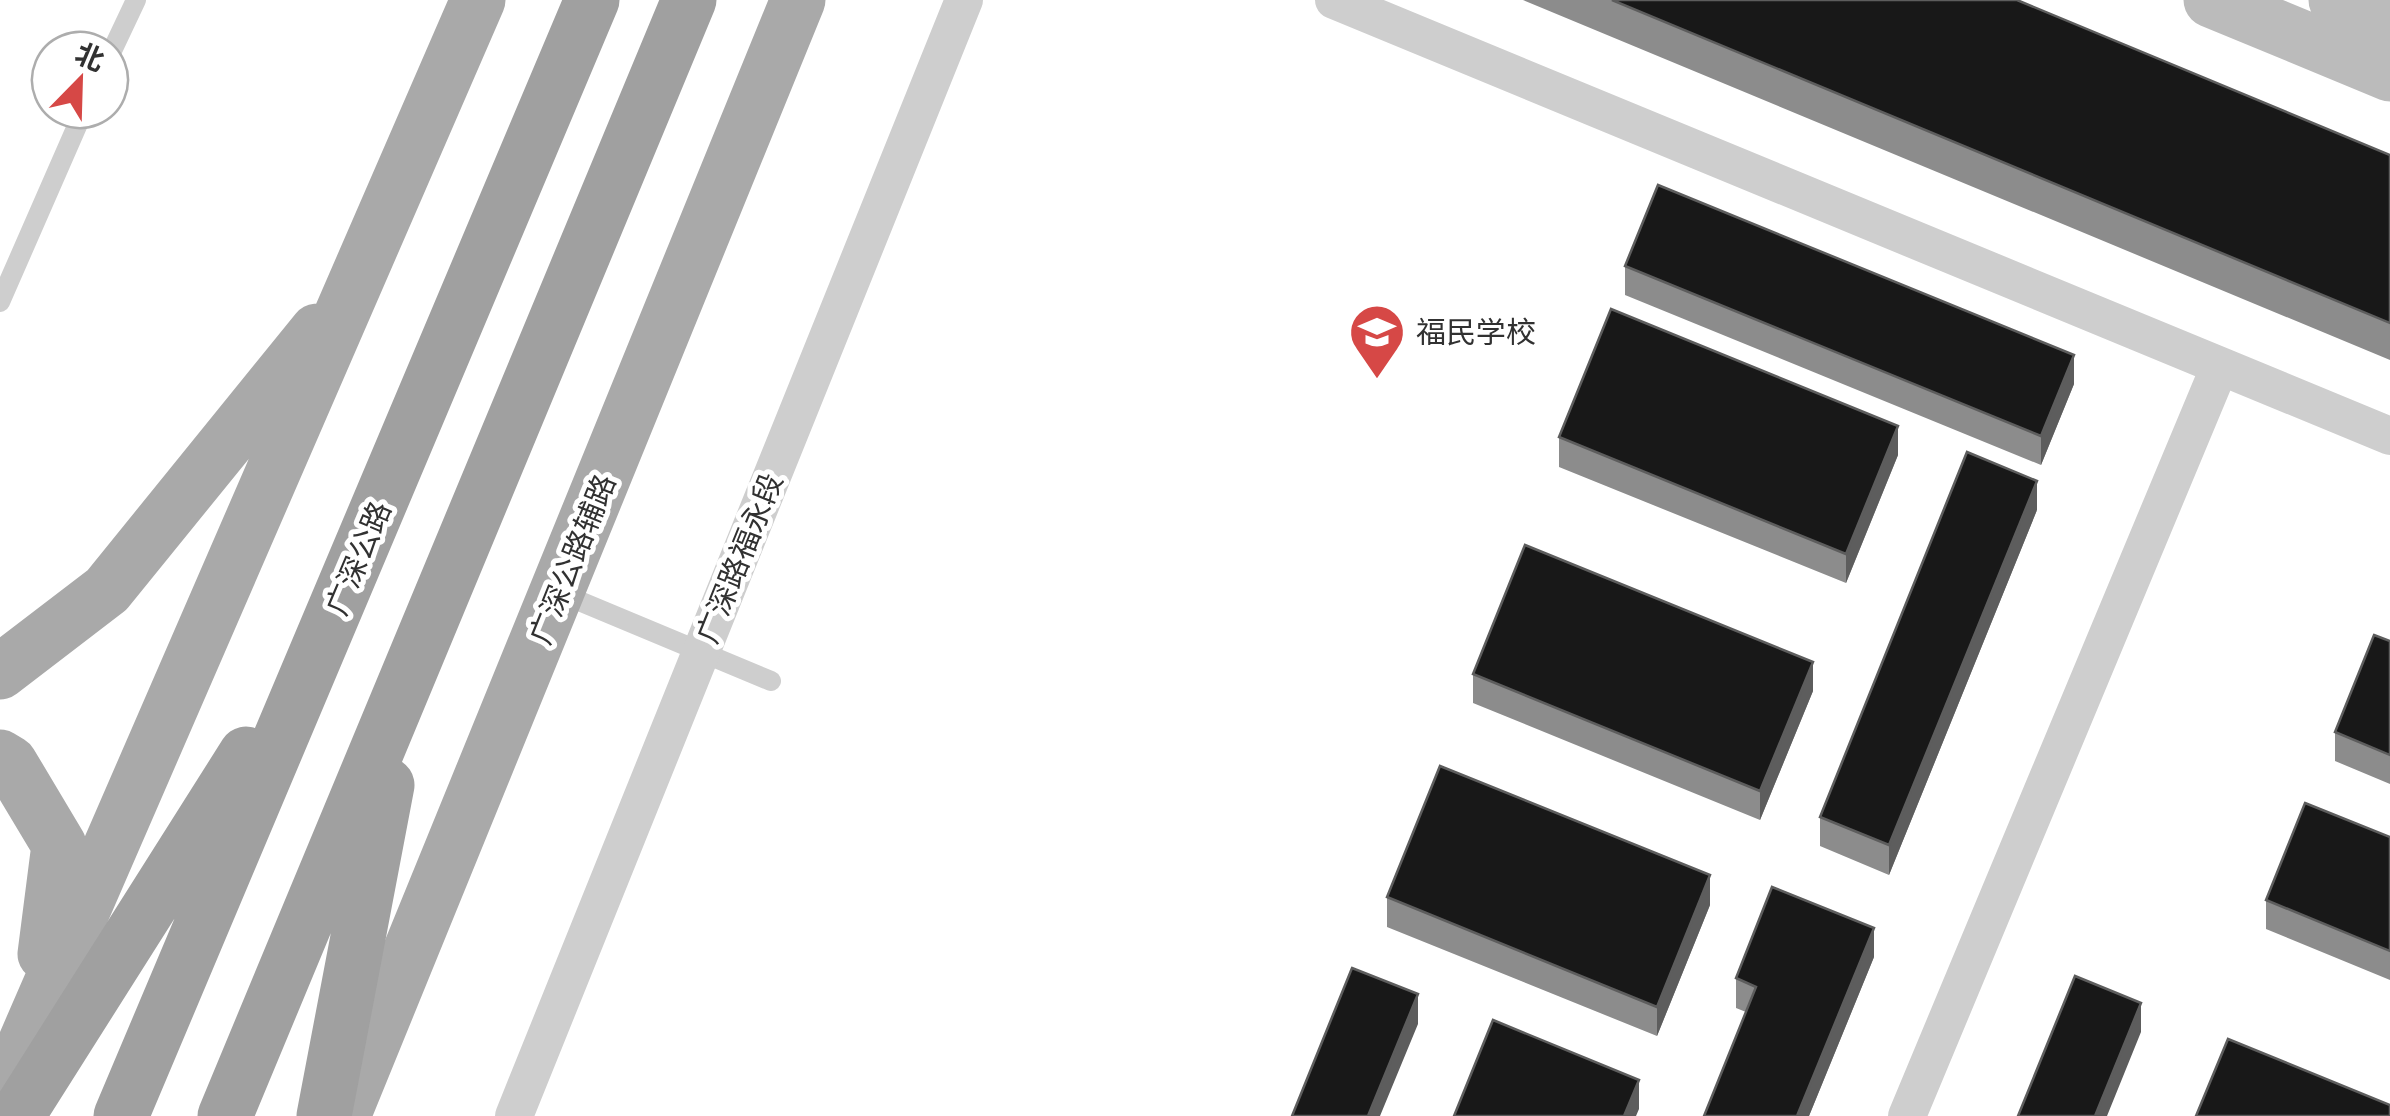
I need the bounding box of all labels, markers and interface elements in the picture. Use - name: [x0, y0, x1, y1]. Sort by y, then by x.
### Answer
- north arrow: [30, 30, 130, 130]
- text: 北: [69, 34, 110, 80]
- school or university icon: 福民学校: [1347, 302, 1407, 381]
- place label: 福民学校: [1416, 312, 1536, 352]
- street label: 广深路福永段: [687, 467, 791, 649]
- street label: 广深公路辅路: [520, 468, 624, 650]
- street label: 广深公路: [316, 495, 400, 621]

